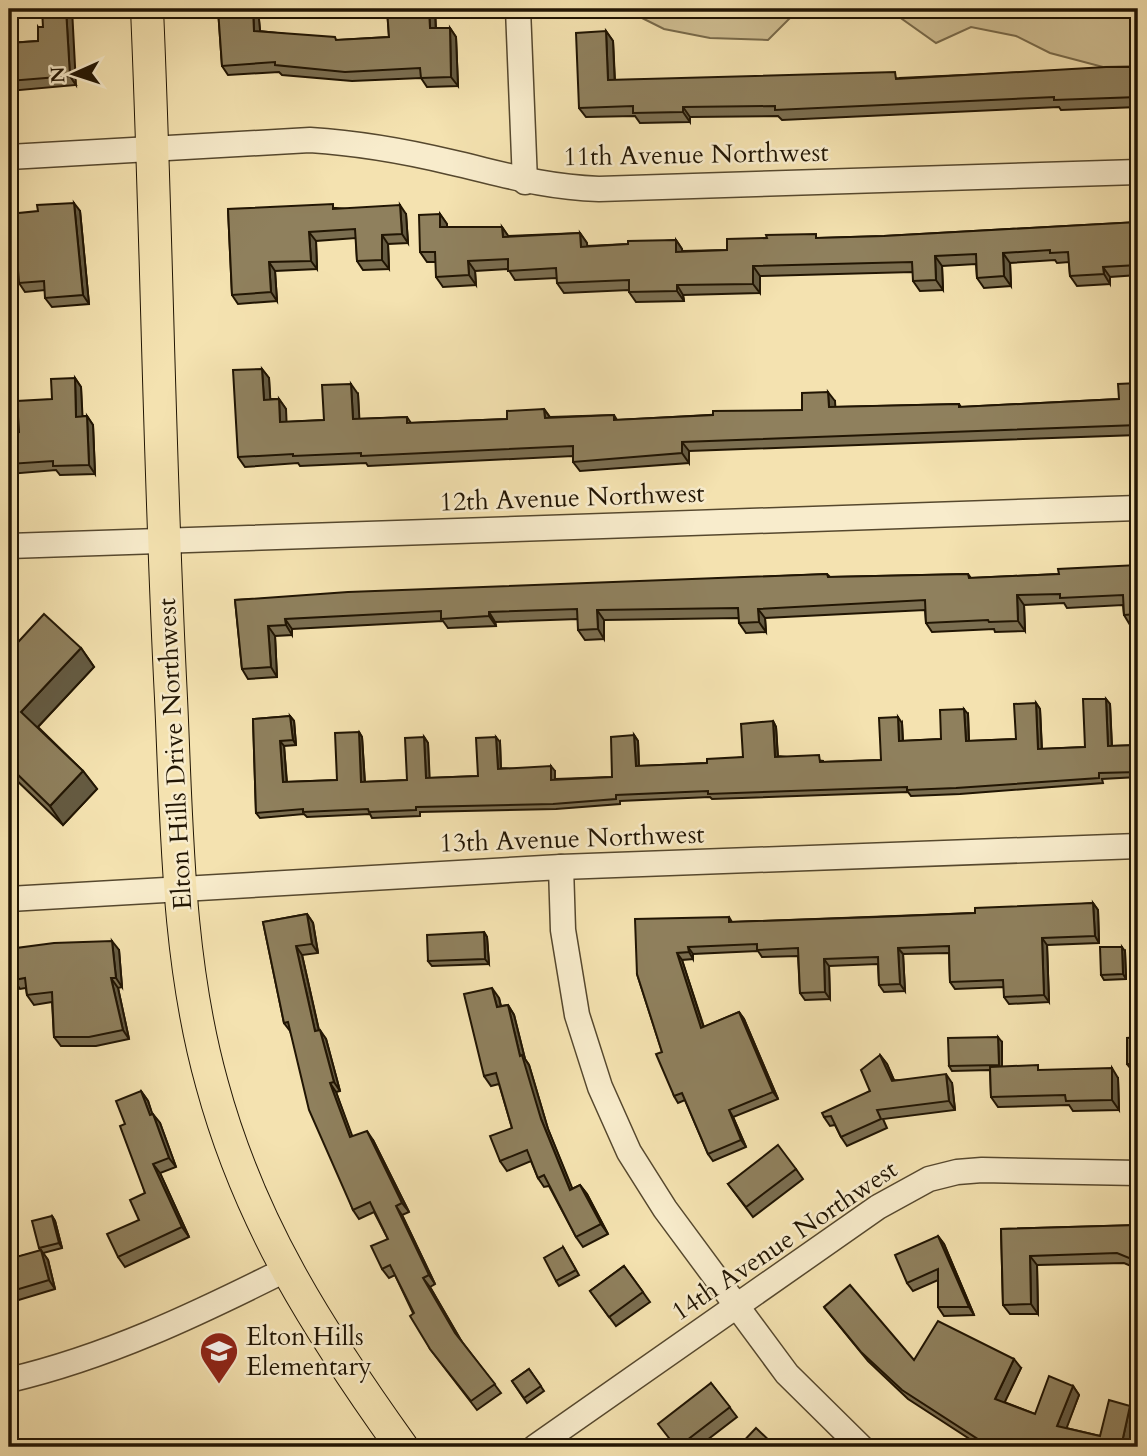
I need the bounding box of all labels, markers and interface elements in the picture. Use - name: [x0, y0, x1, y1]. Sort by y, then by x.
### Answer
- north arrow: [38, 38, 108, 108]
- text: N: [45, 65, 71, 84]
- street label: 11th Avenue Northwest: [563, 135, 829, 174]
- street label: 12th Avenue Northwest: [439, 475, 705, 520]
- street label: Elton Hills Drive Northwest: [149, 597, 200, 911]
- street label: 13th Avenue Northwest: [439, 816, 705, 861]
- street label: 14th Avenue Northwest: [665, 1152, 904, 1329]
- place label: Elton Hills Elementary: [246, 1319, 372, 1384]
- school or university icon: Elton Hills Elementary: [198, 1330, 240, 1385]

